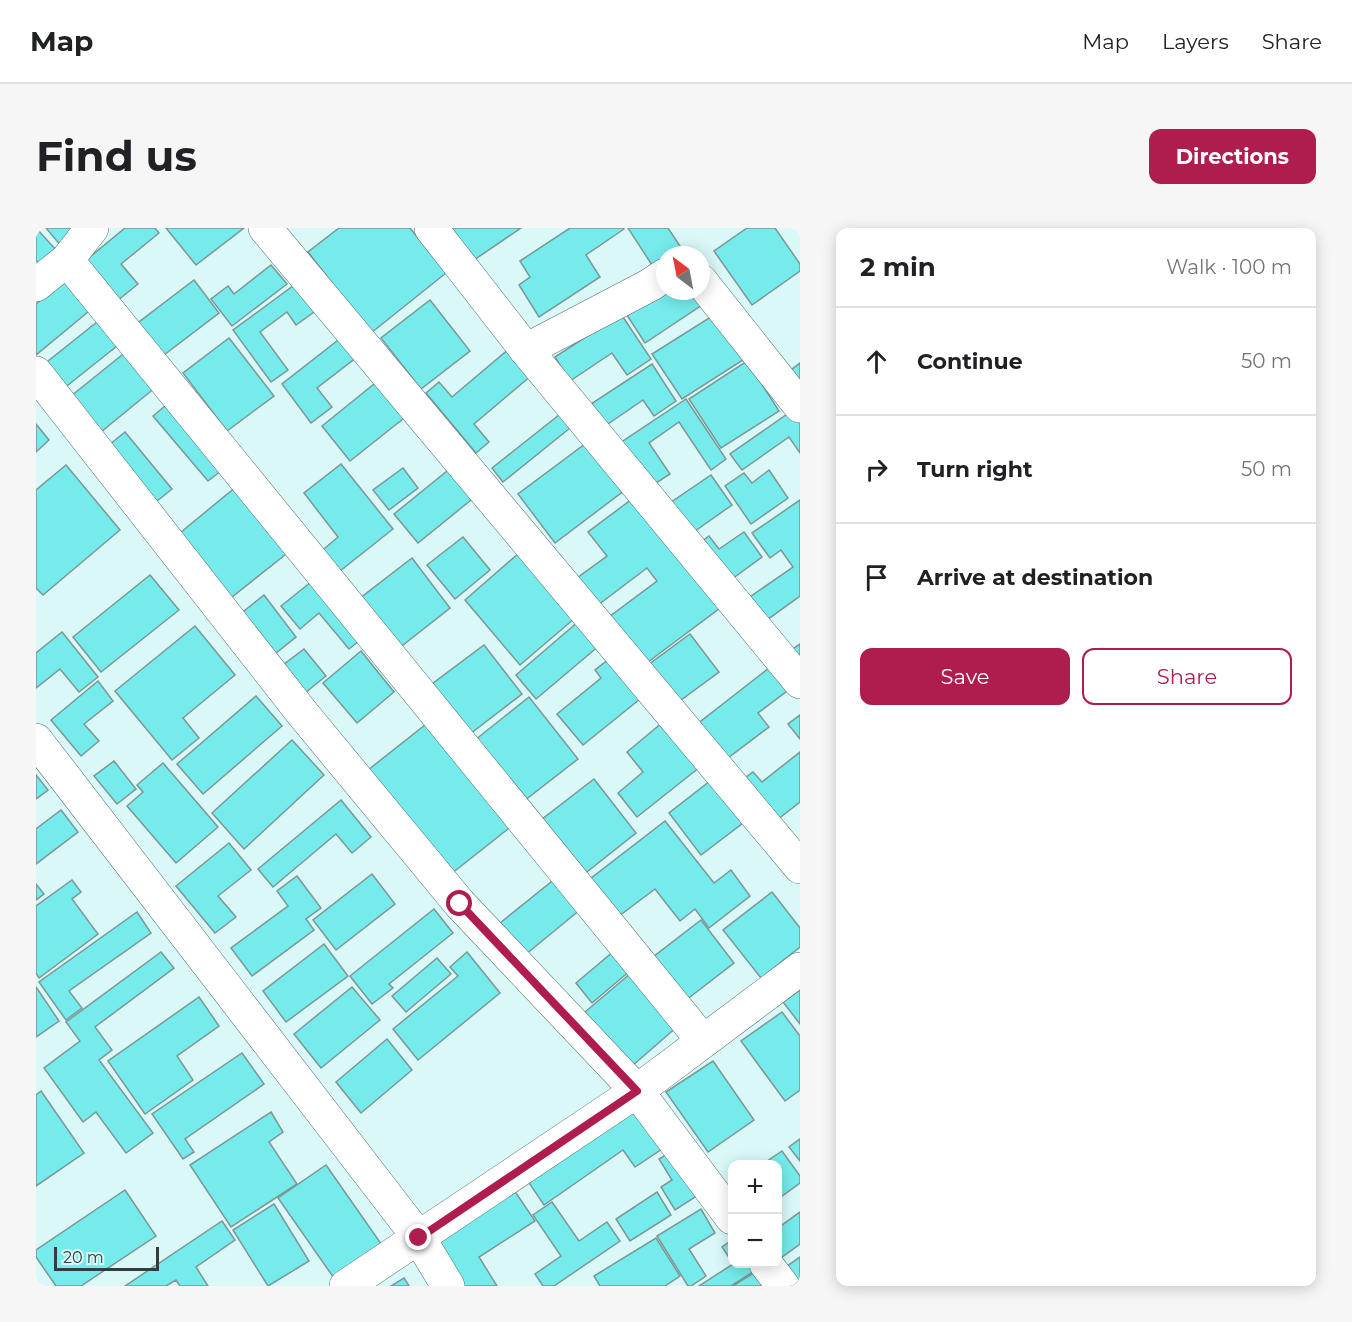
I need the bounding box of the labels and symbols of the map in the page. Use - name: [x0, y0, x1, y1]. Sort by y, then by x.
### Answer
- north arrow: [656, 246, 710, 300]
- route start: [446, 890, 472, 916]
- route end: [405, 1224, 431, 1250]
- scale bar: [54, 1244, 159, 1272]

